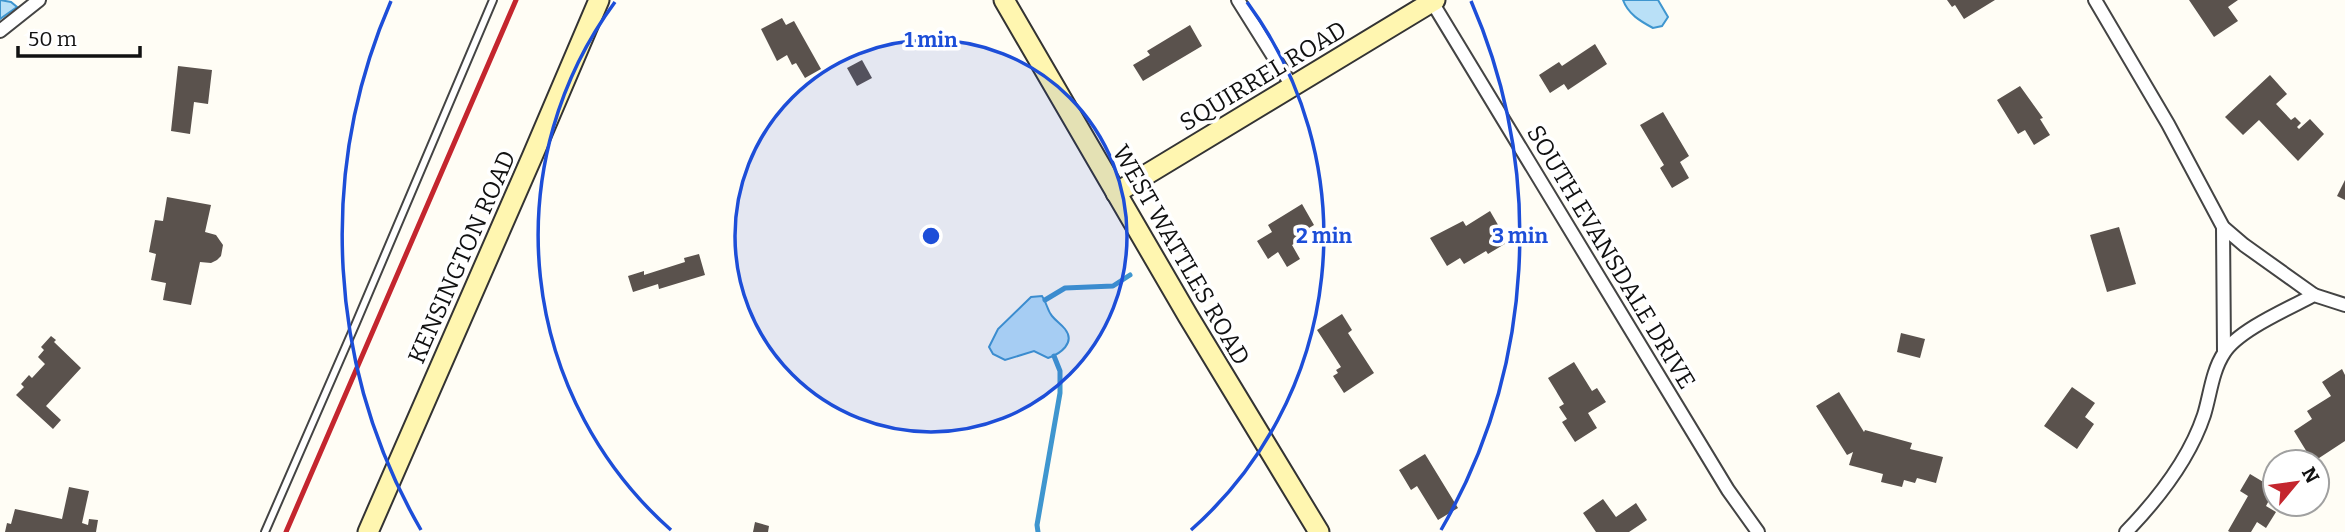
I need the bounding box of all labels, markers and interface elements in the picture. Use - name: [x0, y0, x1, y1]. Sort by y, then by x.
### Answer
- scale bar: [18, 14, 140, 58]
- street label: SQUIRREL ROAD: [1175, 15, 1351, 137]
- text: 50 m: [28, 26, 77, 52]
- text: 1 min: [904, 27, 958, 53]
- street label: SOUTH EVANSDALE DRIVE: [1521, 120, 1701, 394]
- street label: WEST WATTLES ROAD: [1106, 140, 1256, 370]
- street label: KENSINGTON ROAD: [402, 146, 522, 368]
- text: 2 min: [1296, 223, 1352, 249]
- text: 3 min: [1492, 223, 1549, 249]
- centre of rings: [919, 224, 943, 248]
- north arrow: [2261, 448, 2331, 518]
- text: N: [2297, 463, 2324, 487]

